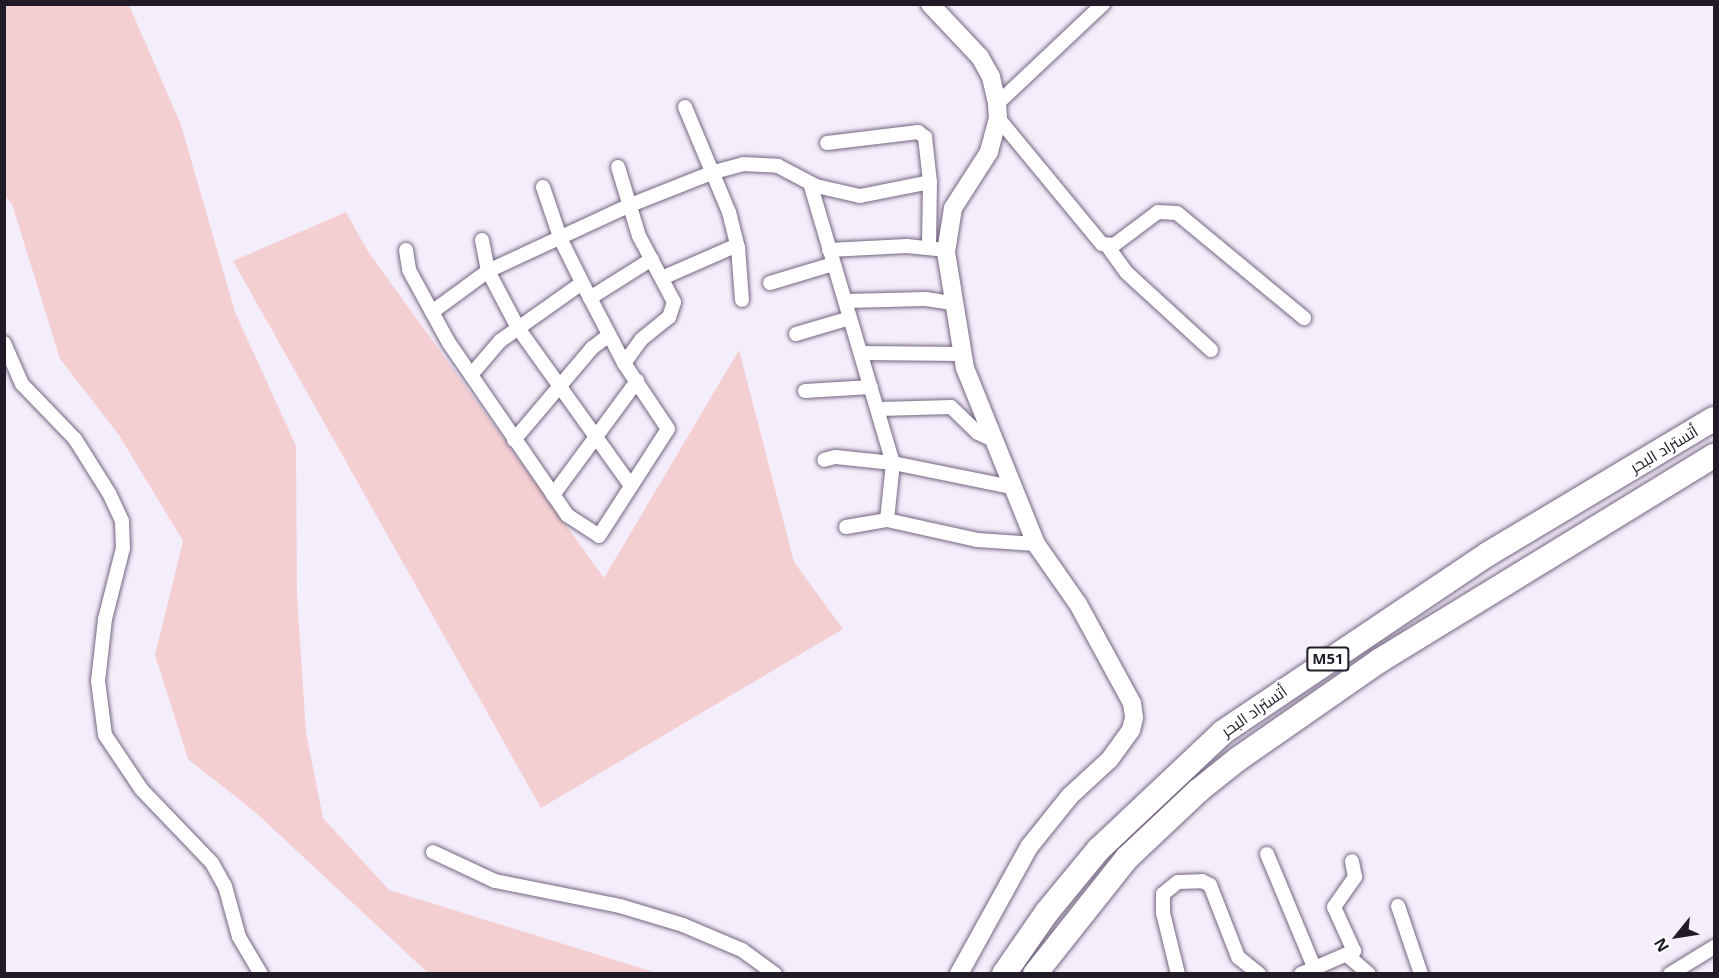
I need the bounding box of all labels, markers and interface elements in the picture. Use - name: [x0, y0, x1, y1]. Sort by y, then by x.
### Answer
- street label: أتستراد البحر: [1627, 421, 1701, 477]
- road number: M51: [1306, 647, 1350, 671]
- street label: أتستراد البحر: [1217, 681, 1291, 741]
- north arrow: [1647, 906, 1707, 966]
- text: N: [1649, 934, 1674, 956]

